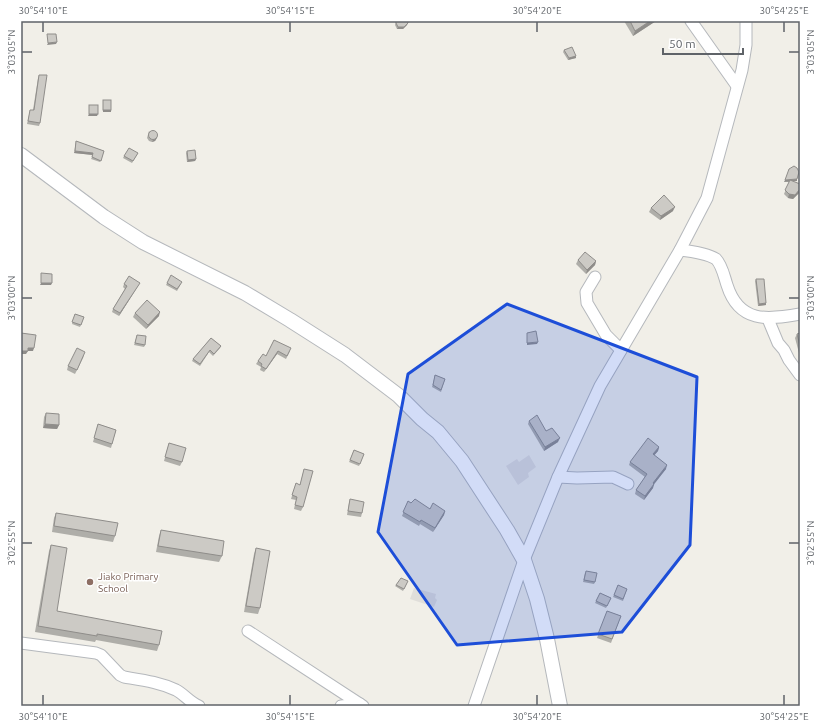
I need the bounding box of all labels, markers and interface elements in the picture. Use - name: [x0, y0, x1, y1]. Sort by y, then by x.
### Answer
- text: 30°54'10"E: [18, 5, 68, 16]
- text: 30°54'15"E: [265, 5, 315, 16]
- text: 30°54'20"E: [512, 5, 562, 16]
- text: 30°54'25"E: [759, 5, 809, 16]
- text: 3°03'05"N: [6, 30, 17, 74]
- scale bar: [663, 30, 743, 56]
- text: 3°03'05"N: [805, 30, 816, 74]
- text: 50 m: [669, 37, 696, 50]
- text: 3°03'00"N: [6, 276, 17, 320]
- text: 3°03'00"N: [805, 276, 816, 320]
- text: 3°02'55"N: [6, 521, 17, 565]
- text: 3°02'55"N: [805, 521, 816, 565]
- place label: Jiako Primary School: [98, 571, 158, 594]
- marker: Jiako Primary School: [85, 577, 95, 587]
- text: 30°54'10"E: [18, 711, 68, 722]
- text: 30°54'15"E: [265, 711, 315, 722]
- text: 30°54'20"E: [512, 711, 562, 722]
- text: 30°54'25"E: [759, 711, 809, 722]

